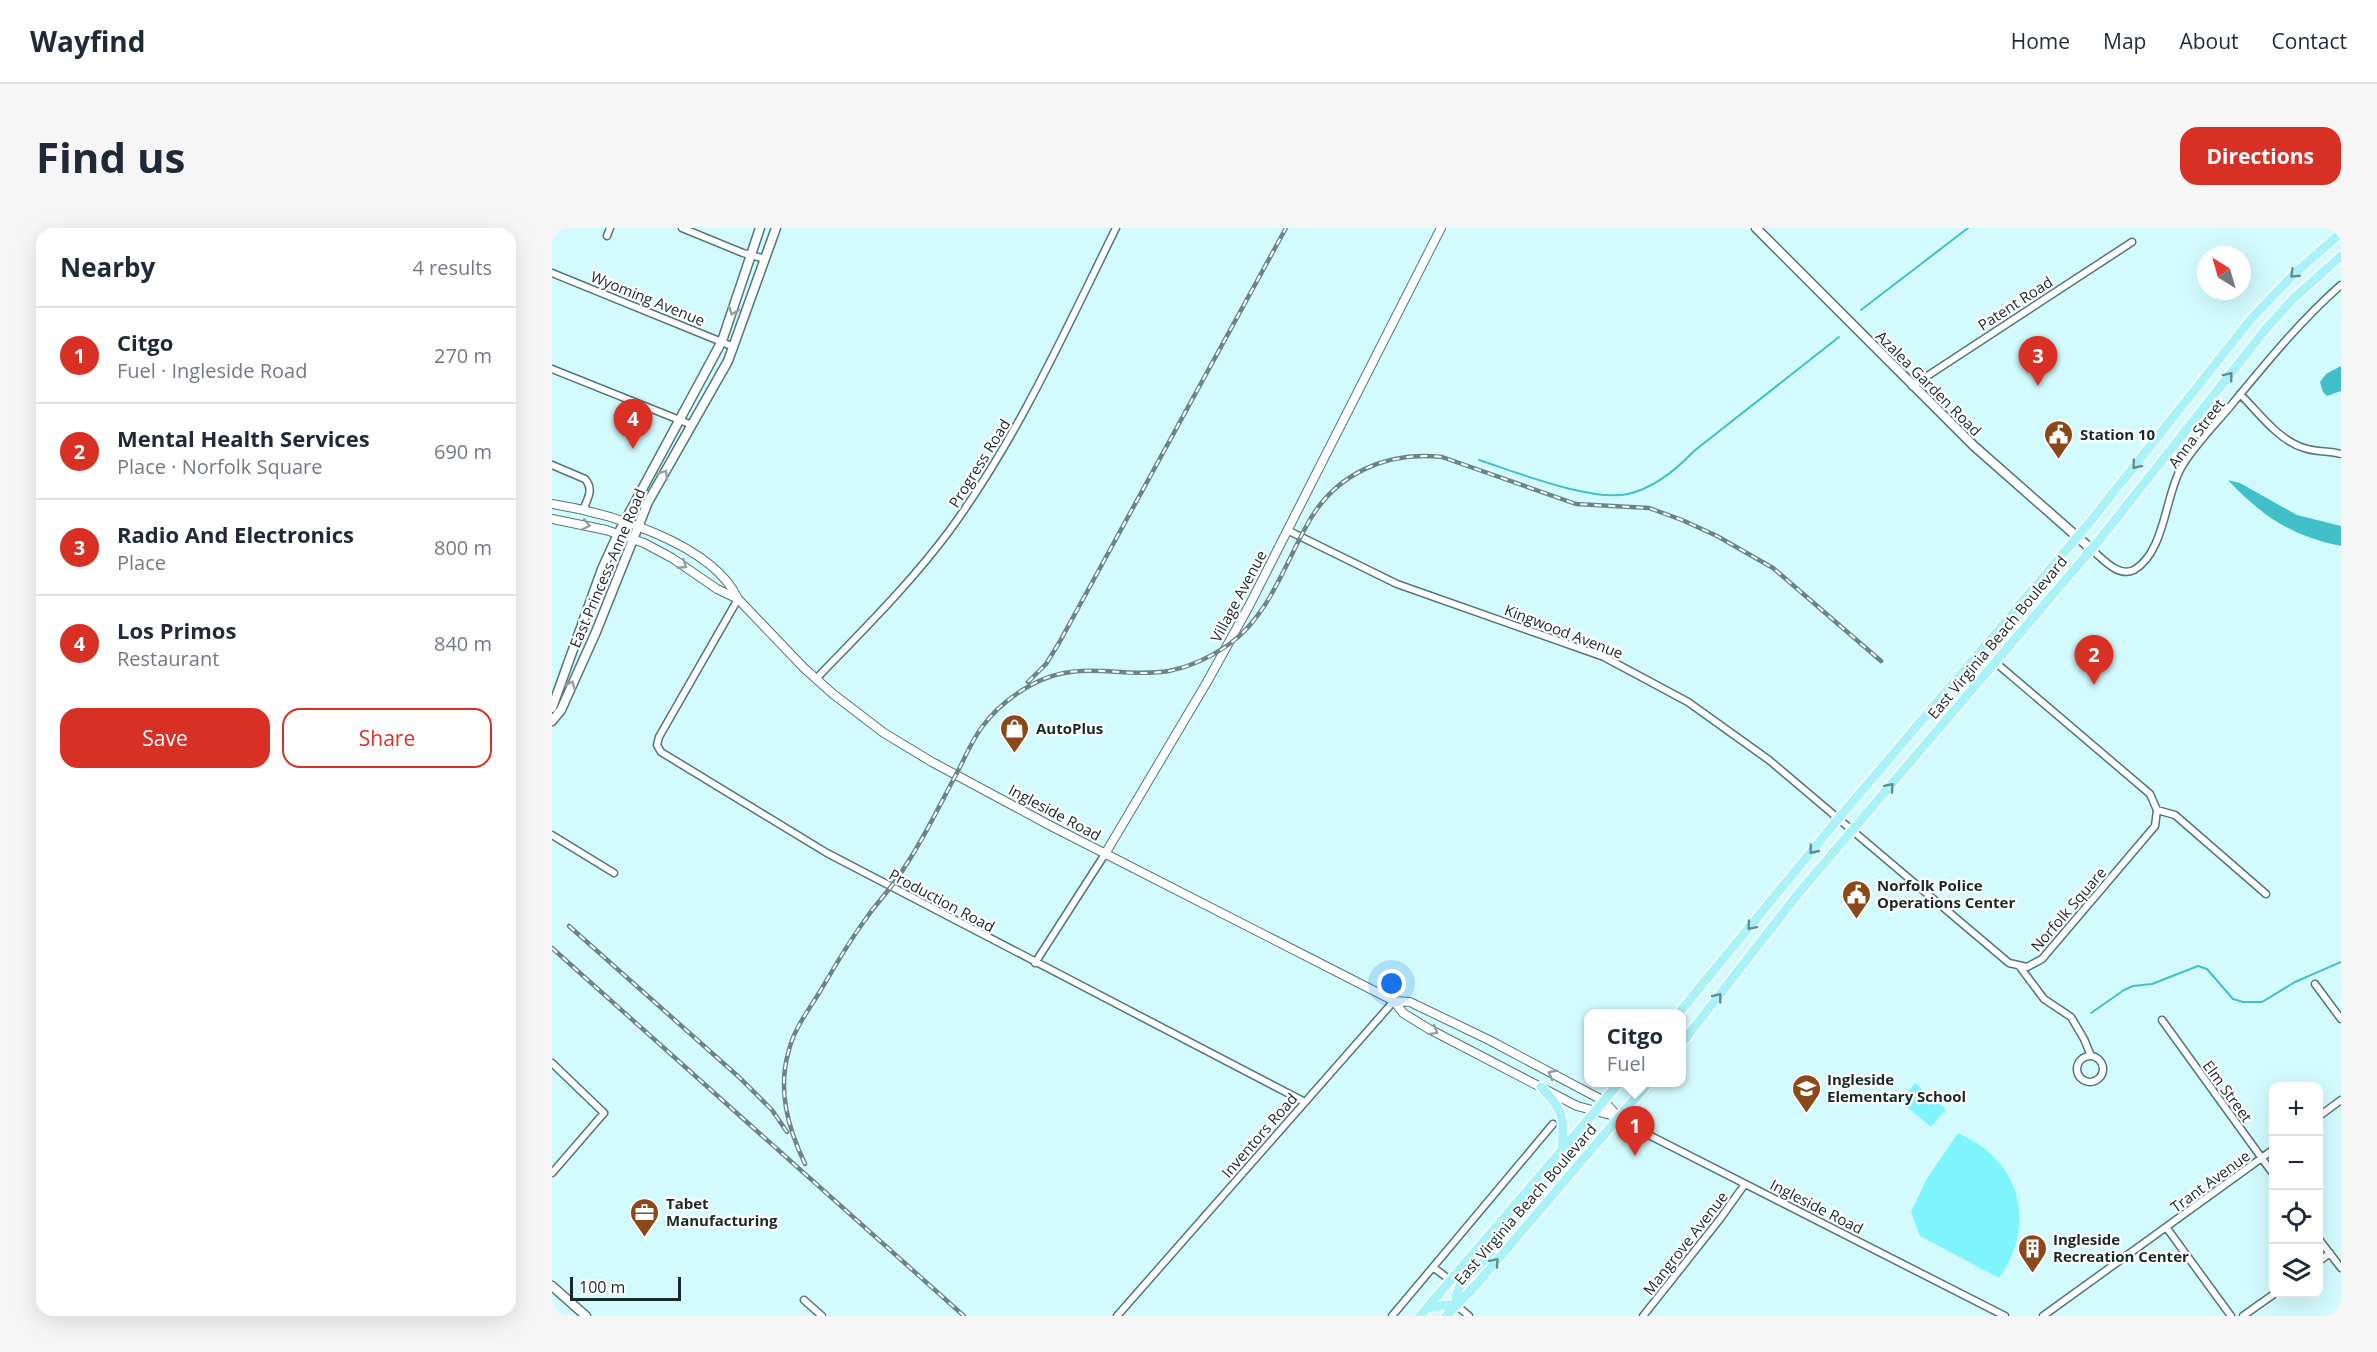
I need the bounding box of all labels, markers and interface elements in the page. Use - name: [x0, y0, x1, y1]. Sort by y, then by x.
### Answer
- text: Wayfind: [30, 22, 145, 60]
- text: Home: [2011, 27, 2070, 55]
- text: Map: [2103, 27, 2146, 55]
- text: About: [2179, 27, 2239, 55]
- text: Contact: [2272, 27, 2347, 55]
- button: Directions: [2180, 127, 2341, 185]
- text: Find us: [36, 128, 185, 185]
- north arrow: [2197, 246, 2251, 300]
- text: Nearby: [60, 249, 155, 285]
- text: 4 results: [412, 254, 492, 281]
- street label: Wyoming Avenue: [588, 266, 708, 330]
- one-way arrow: [2290, 267, 2300, 278]
- street label: Patent Road: [1974, 271, 2056, 335]
- one-way arrow: [728, 305, 740, 316]
- street label: Azalea Garden Road: [1872, 326, 1986, 440]
- text: Citgo: [117, 327, 173, 357]
- pin: 3: [2018, 336, 2058, 386]
- text: 1: [74, 342, 85, 369]
- text: 270 m: [434, 342, 492, 369]
- text: Fuel · Ingleside Road: [117, 357, 307, 384]
- one-way arrow: [2221, 372, 2232, 383]
- street label: Anna Street: [2163, 394, 2229, 472]
- pin: 4: [614, 400, 652, 449]
- street label: Progress Road: [944, 415, 1014, 511]
- public building icon: Station 10: [2043, 418, 2075, 460]
- text: Mental Health Services: [117, 423, 370, 453]
- place label: Station 10: [2080, 424, 2156, 444]
- text: 2: [74, 438, 85, 465]
- text: 690 m: [434, 438, 492, 465]
- text: Place · Norfolk Square: [117, 453, 322, 480]
- one-way arrow: [2132, 459, 2143, 470]
- one-way arrow: [657, 470, 668, 480]
- street label: East Princess Anne Road: [564, 485, 650, 651]
- one-way arrow: [580, 517, 590, 530]
- text: Radio And Electronics: [117, 519, 354, 549]
- text: 3: [74, 534, 85, 561]
- text: 800 m: [434, 534, 492, 561]
- street label: Village Avenue: [1205, 547, 1271, 645]
- text: Place: [117, 549, 166, 576]
- street label: East Virginia Beach Boulevard: [1923, 551, 2071, 723]
- one-way arrow: [677, 558, 688, 569]
- street label: Kingwood Avenue: [1502, 599, 1626, 663]
- text: Los Primos: [117, 615, 236, 645]
- text: 4: [74, 630, 85, 657]
- text: 840 m: [434, 630, 492, 657]
- pin: 2: [2074, 636, 2114, 685]
- text: Restaurant: [117, 645, 219, 672]
- one-way arrow: [564, 680, 576, 691]
- button: Save: [60, 708, 270, 768]
- button: Share: [282, 708, 492, 768]
- shop icon: AutoPlus: [999, 712, 1031, 754]
- place label: AutoPlus: [1036, 718, 1103, 738]
- street label: Ingleside Road: [1005, 779, 1105, 845]
- one-way arrow: [1883, 783, 1894, 794]
- one-way arrow: [1810, 843, 1821, 854]
- street label: Norfolk Square: [2026, 863, 2110, 955]
- street label: Production Road: [886, 864, 998, 936]
- place label: Norfolk Police Operations Center: [1877, 875, 2015, 912]
- public building icon: Norfolk Police Operations Center: [1840, 878, 1872, 920]
- one-way arrow: [1747, 919, 1758, 930]
- your location: [1377, 969, 1406, 998]
- one-way arrow: [1711, 993, 1722, 1004]
- popup: [1584, 1009, 1686, 1087]
- text: Citgo: [1607, 1020, 1663, 1050]
- one-way arrow: [1428, 1024, 1438, 1035]
- text: Fuel: [1607, 1050, 1646, 1077]
- street label: Elm Street: [2199, 1056, 2257, 1126]
- place label: Ingleside Elementary School: [1827, 1069, 1966, 1106]
- one-way arrow: [1548, 1070, 1558, 1081]
- school or university icon: Ingleside Elementary School: [1790, 1072, 1822, 1114]
- map controls: [2269, 1082, 2323, 1298]
- button: +: [2269, 1082, 2323, 1136]
- street label: Inventors Road: [1217, 1088, 1301, 1182]
- pin: 1: [1616, 1106, 1654, 1156]
- street label: East Virginia Beach Boulevard: [1450, 1119, 1600, 1289]
- button: −: [2269, 1136, 2323, 1190]
- street label: Trant Avenue: [2166, 1145, 2254, 1217]
- street label: Ingleside Road: [1767, 1174, 1867, 1238]
- street label: Mangrove Avenue: [1638, 1187, 1732, 1299]
- button: locate: [2269, 1190, 2323, 1244]
- place label: Tabet Manufacturing: [666, 1193, 778, 1230]
- office icon: Tabet Manufacturing: [629, 1196, 661, 1238]
- place label: Ingleside Recreation Center: [2053, 1229, 2189, 1266]
- building icon: Ingleside Recreation Center: [2016, 1232, 2048, 1274]
- button: layers: [2269, 1244, 2323, 1298]
- one-way arrow: [1488, 1258, 1499, 1269]
- scale bar: [570, 1274, 681, 1302]
- text: 100 m: [579, 1276, 625, 1298]

